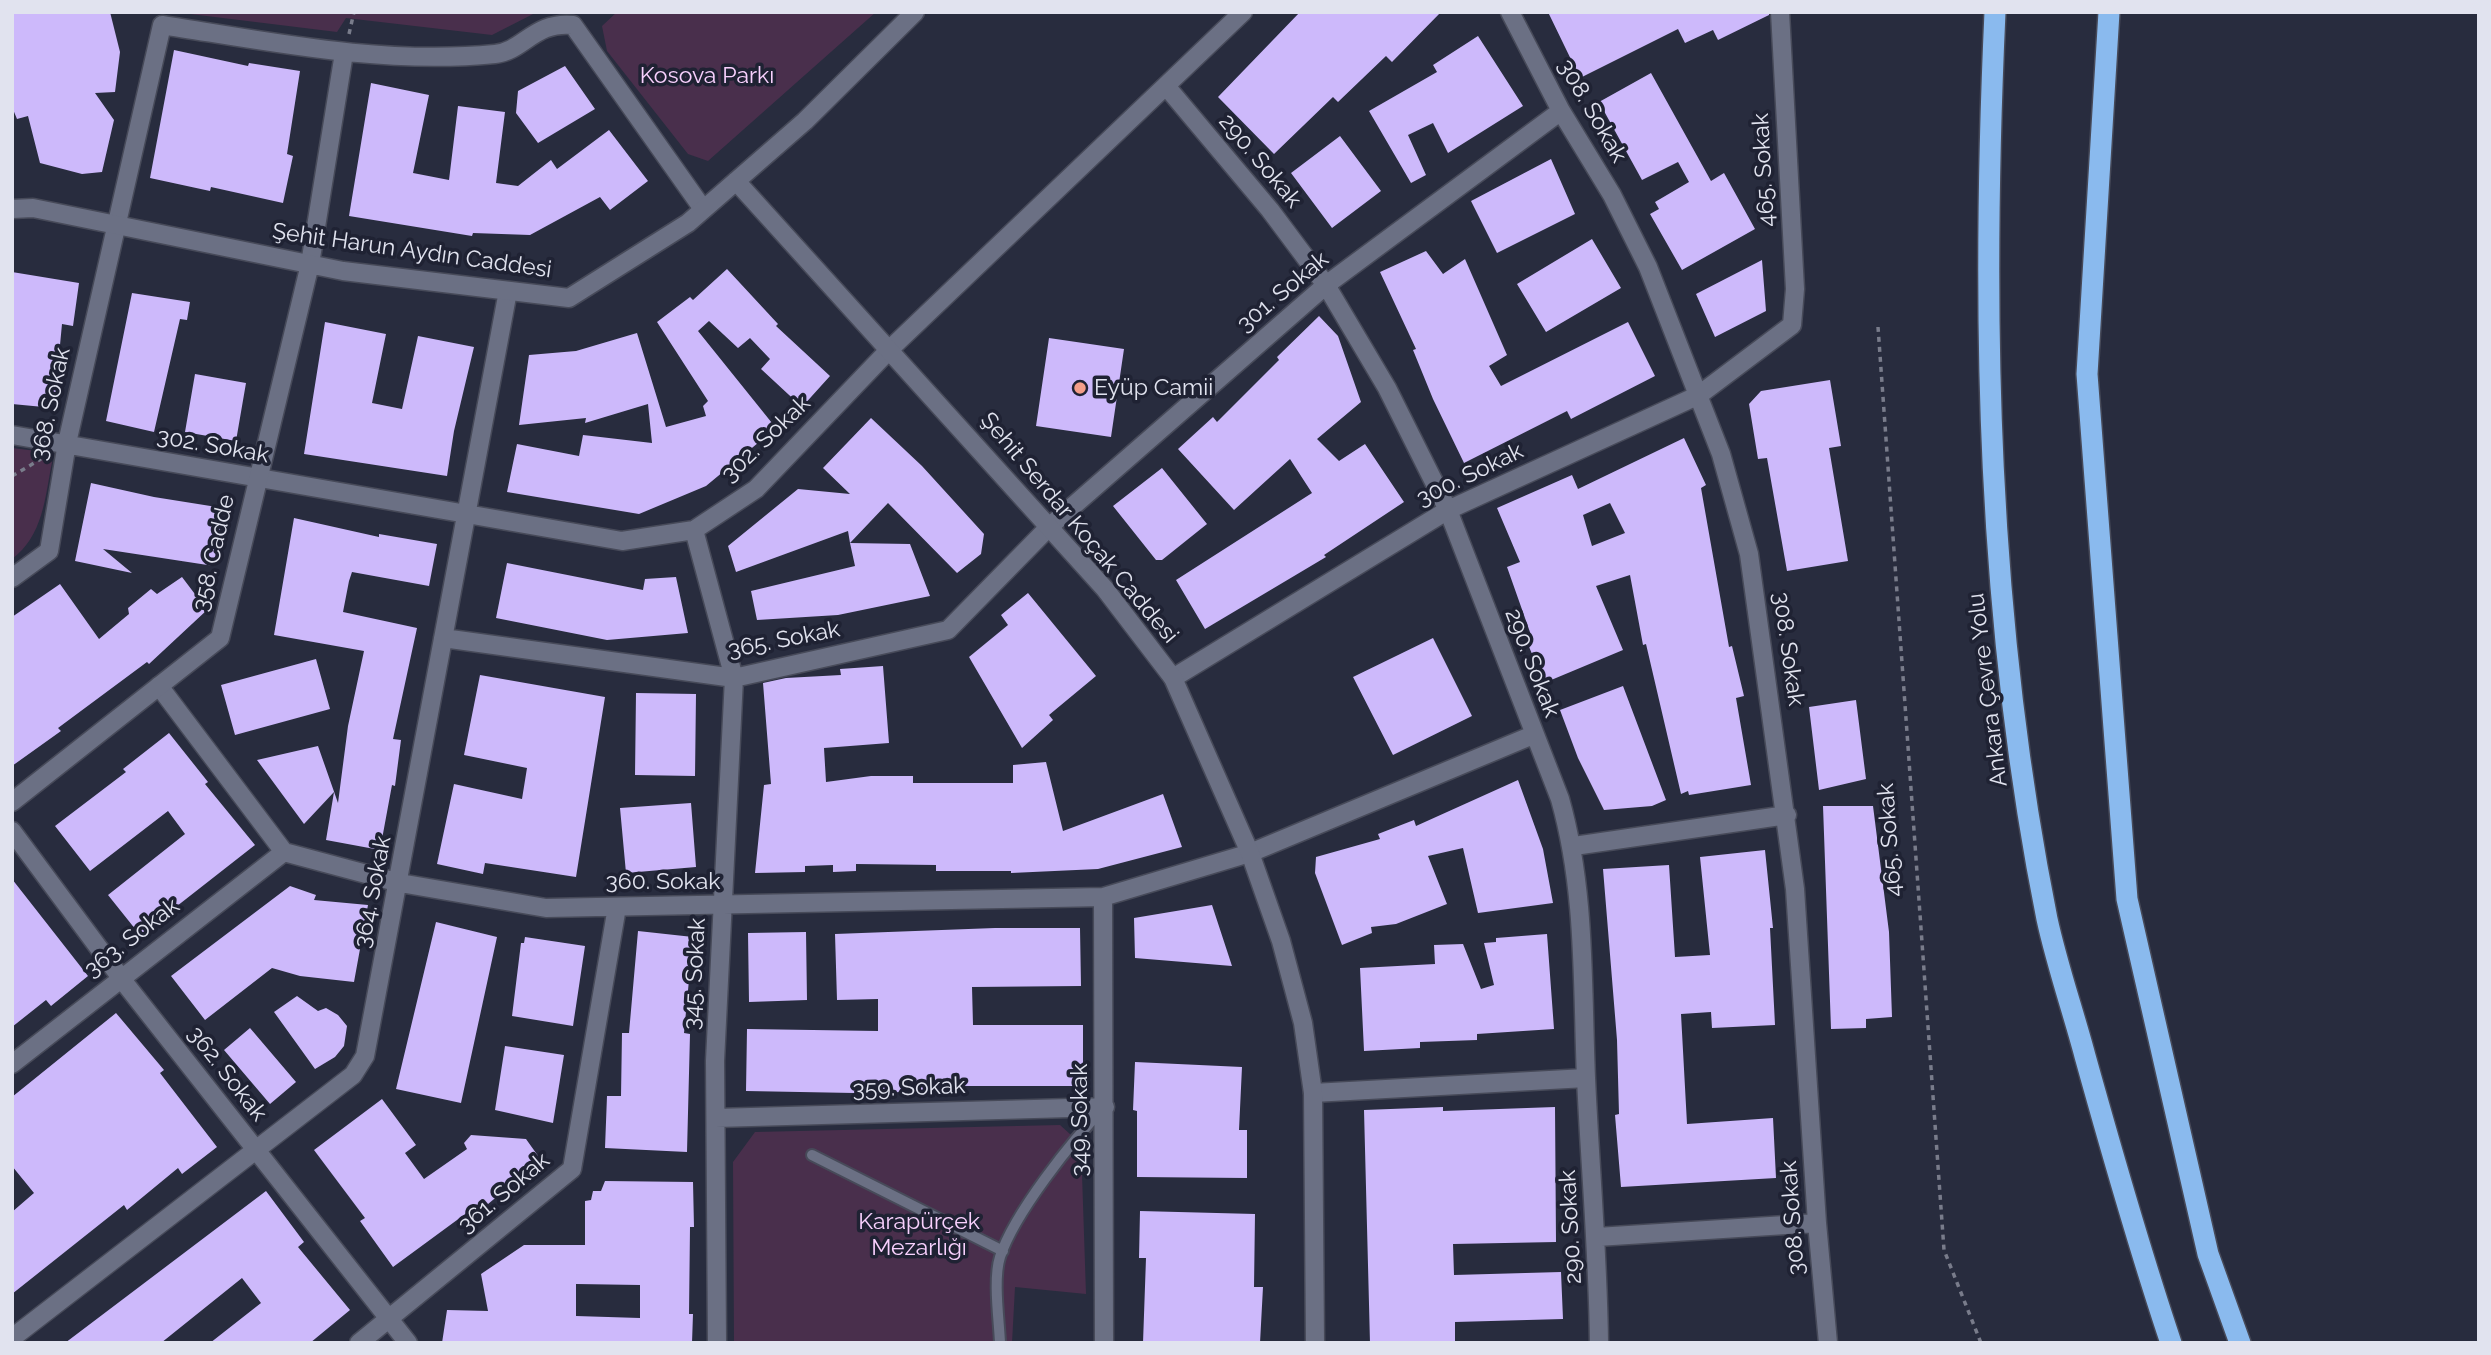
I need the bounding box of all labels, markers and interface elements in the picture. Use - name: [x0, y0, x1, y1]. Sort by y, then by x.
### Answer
- street label: 308. Sokak: [1551, 54, 1633, 168]
- park label: Kosova Parkı: [640, 62, 774, 90]
- street label: 290. Sokak: [1213, 108, 1307, 214]
- street label: 465. Sokak: [1747, 113, 1781, 227]
- street label: Şehit Harun Aydın Caddesi: [271, 218, 553, 284]
- street label: 301. Sokak: [1232, 246, 1334, 338]
- street label: 368. Sokak: [26, 345, 76, 463]
- place label: Eyüp Camii: [1094, 374, 1213, 402]
- marker: Eyüp Camii: [1072, 380, 1088, 396]
- street label: 302. Sokak: [716, 390, 816, 488]
- street label: Şehit Serdar Koçak Caddesi: [974, 407, 1184, 649]
- street label: 302. Sokak: [155, 423, 271, 469]
- street label: 300. Sokak: [1412, 437, 1528, 513]
- street label: 358. Cadde: [187, 492, 241, 614]
- street label: 308. Sokak: [1766, 590, 1810, 708]
- street label: Ankara Çevre Yolu: [1962, 592, 2014, 788]
- street label: 290. Sokak: [1499, 605, 1565, 721]
- street label: 365. Sokak: [726, 616, 842, 664]
- street label: 465. Sokak: [1872, 782, 1908, 898]
- street label: 364. Sokak: [349, 834, 397, 950]
- street label: 360. Sokak: [606, 868, 720, 896]
- street label: 363. Sokak: [79, 892, 185, 984]
- street label: 345. Sokak: [678, 917, 712, 1031]
- street label: 362. Sokak: [181, 1021, 273, 1127]
- street label: 349. Sokak: [1066, 1063, 1094, 1177]
- street label: 359. Sokak: [852, 1072, 966, 1104]
- street label: 361. Sokak: [453, 1147, 555, 1239]
- street label: 308. Sokak: [1775, 1160, 1811, 1276]
- street label: 290. Sokak: [1554, 1169, 1588, 1285]
- park label: Karapürçek Mezarlığı: [858, 1208, 980, 1262]

